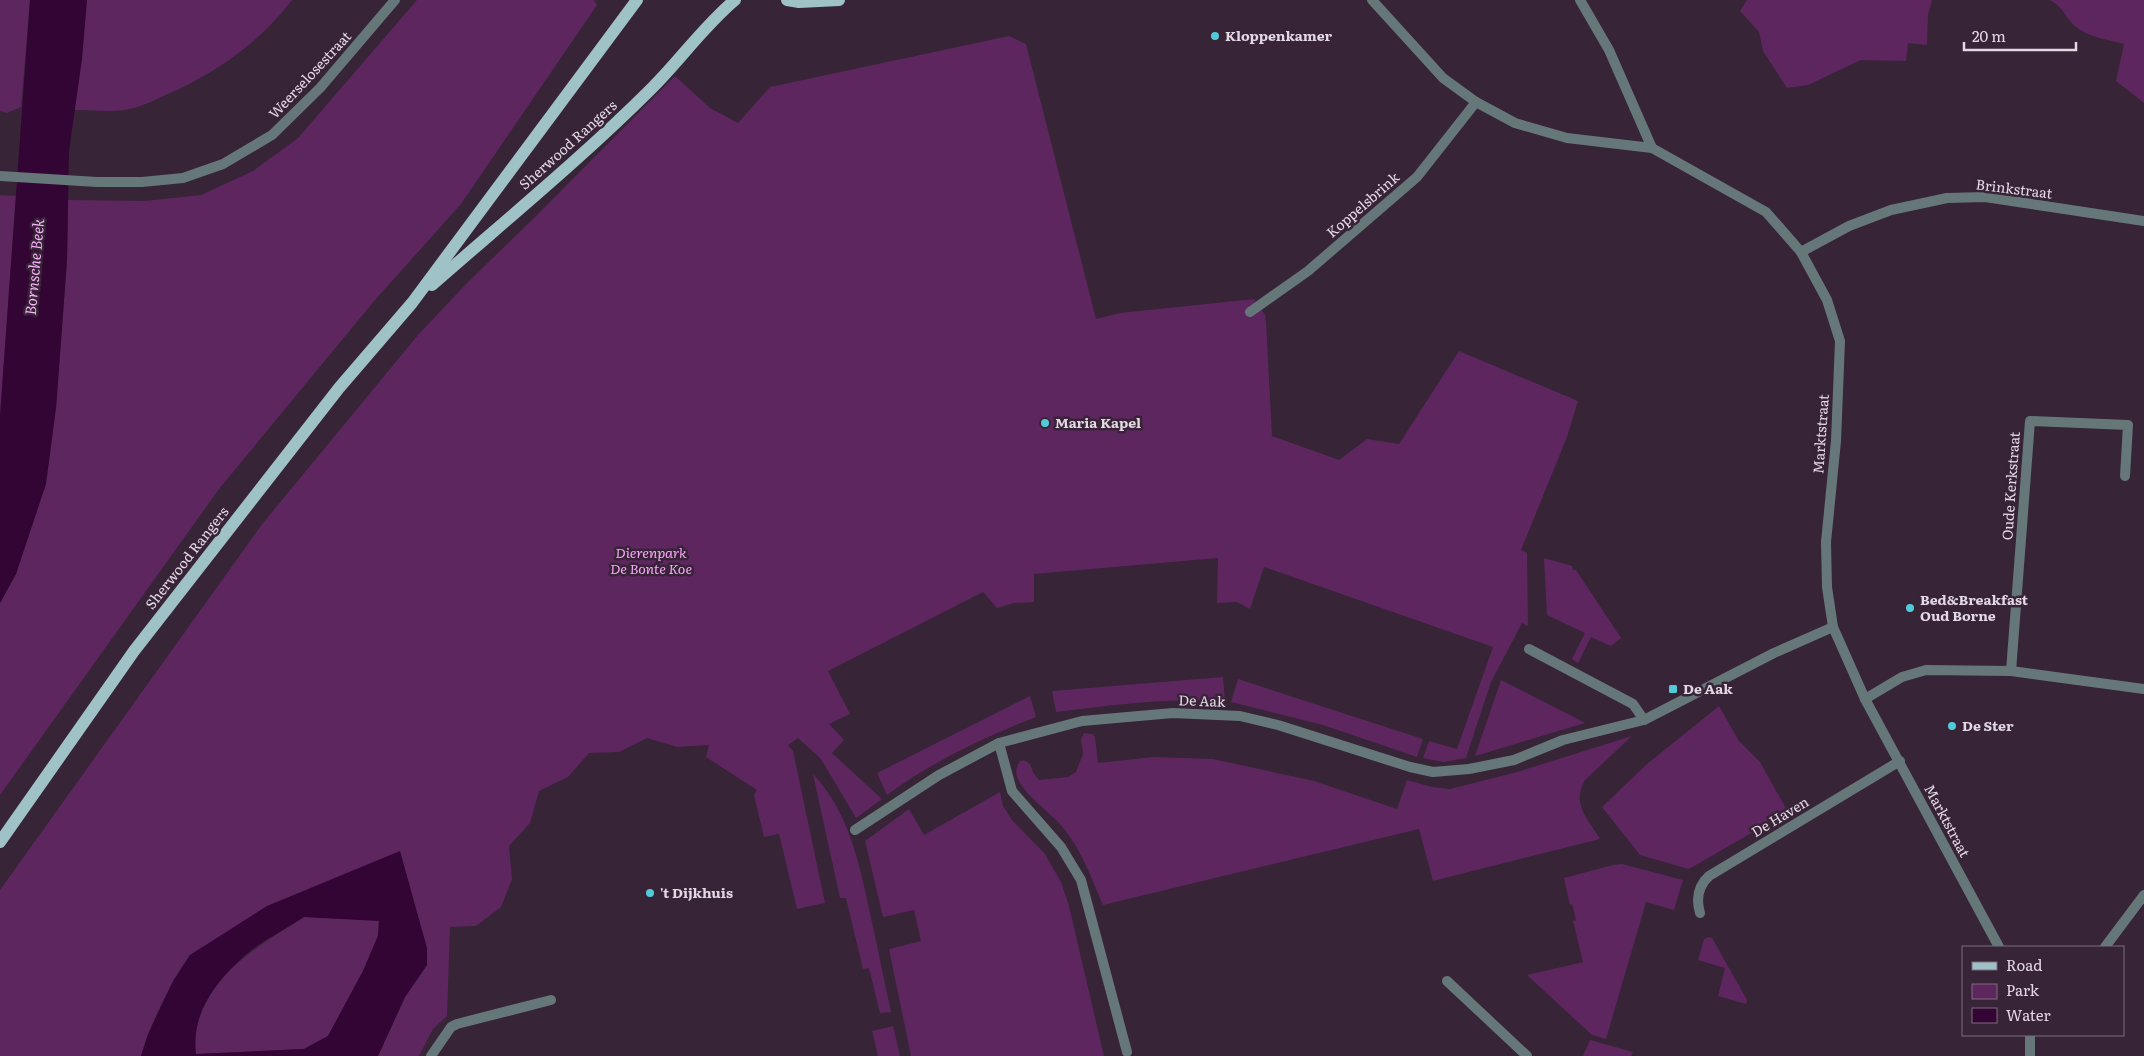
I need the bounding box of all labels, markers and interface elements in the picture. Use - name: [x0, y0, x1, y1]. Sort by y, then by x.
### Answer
- scale bar: [1964, 20, 2076, 52]
- text: 20 m: [1972, 24, 2006, 47]
- place label: Kloppenkamer: [1225, 25, 1332, 45]
- street label: Weerselosestraat: [263, 26, 355, 122]
- marker: Kloppenkamer: [1209, 30, 1221, 42]
- street label: Sherwood Rangers: [514, 95, 621, 194]
- street label: Koppelsbrink: [1322, 167, 1403, 242]
- street label: Brinkstraat: [1975, 173, 2054, 203]
- water label: Bornsche Beek: [18, 217, 49, 316]
- street label: Marktstraat: [1807, 393, 1833, 474]
- place label: Maria Kapel: [1055, 412, 1141, 432]
- marker: Maria Kapel: [1039, 417, 1051, 429]
- street label: Oude Kerkstraat: [1996, 431, 2024, 541]
- street label: Sherwood Rangers: [140, 502, 233, 613]
- park label: Dierenpark De Bonte Koe: [610, 542, 692, 578]
- place label: Bed&Breakfast Oud Borne: [1920, 589, 2029, 625]
- marker: Bed&Breakfast Oud Borne: [1904, 602, 1916, 614]
- place label: De Aak: [1683, 678, 1733, 698]
- marker: De Aak: [1667, 683, 1679, 695]
- street label: De Aak: [1178, 689, 1226, 711]
- place label: De Ster: [1962, 715, 2014, 735]
- marker: De Ster: [1946, 720, 1958, 732]
- street label: Marktstraat: [1920, 781, 1976, 861]
- street label: De Haven: [1747, 791, 1812, 841]
- place label: 't Dijkhuis: [660, 882, 733, 902]
- marker: 't Dijkhuis: [644, 887, 656, 899]
- legend: [1962, 946, 2124, 1036]
- text: Road: [2006, 953, 2042, 976]
- text: Park: [2006, 978, 2040, 1001]
- text: Water: [2006, 1003, 2051, 1026]

